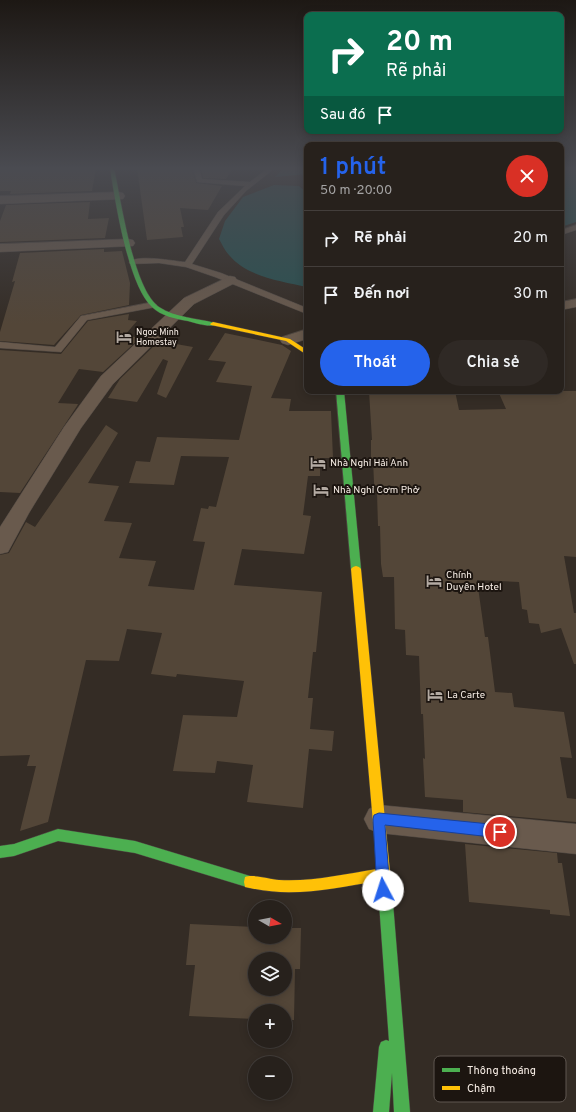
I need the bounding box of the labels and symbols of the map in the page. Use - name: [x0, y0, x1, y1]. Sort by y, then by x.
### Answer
- place label: Ngoc Minh Homestay: [136, 327, 179, 348]
- hotel icon: Ngoc Minh Homestay: [115, 328, 133, 346]
- hotel icon: Nhà Nghỉ Hải Anh: [309, 454, 327, 472]
- place label: Nhà Nghỉ Hải Anh: [330, 457, 408, 470]
- hotel icon: Nhà Nghỉ Cơm Phở: [312, 481, 330, 499]
- place label: Nhà Nghỉ Cơm Phở: [333, 484, 420, 497]
- place label: Chính Duyên Hotel: [446, 569, 502, 594]
- hotel icon: Chính Duyên Hotel: [425, 572, 443, 590]
- hotel icon: La Carte: [426, 686, 444, 704]
- place label: La Carte: [447, 689, 485, 702]
- pin: [483, 815, 517, 849]
- position arrow: [362, 869, 404, 911]
- north arrow: [248, 900, 292, 944]
- legend: [434, 1056, 566, 1102]
- text: Thông thoáng: [467, 1064, 536, 1078]
- text: Chậm: [467, 1082, 495, 1096]

